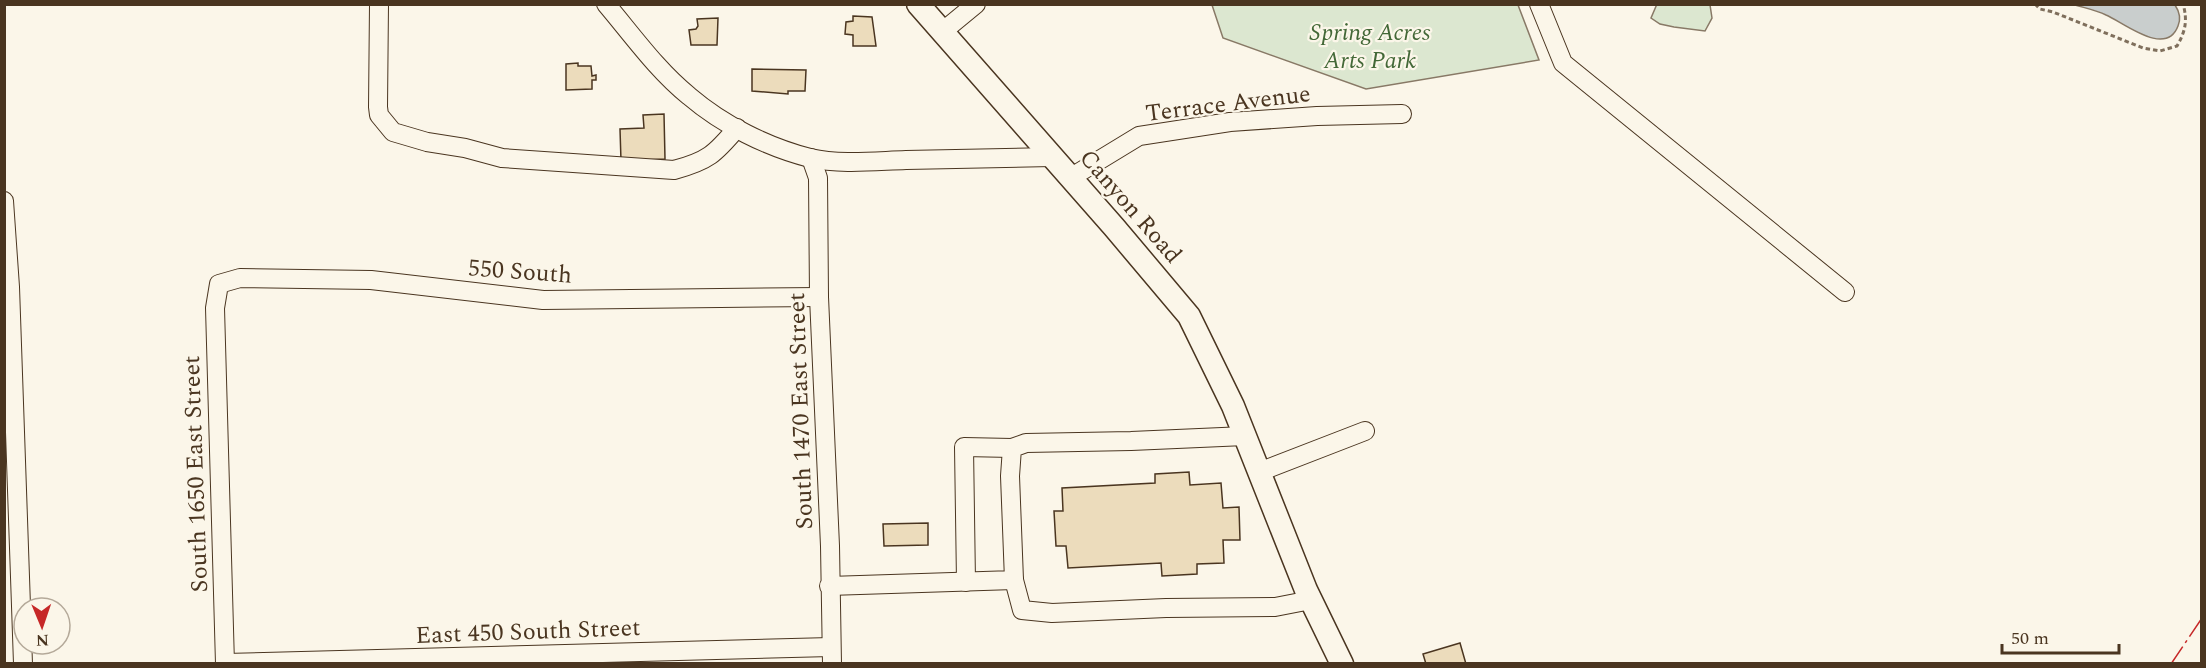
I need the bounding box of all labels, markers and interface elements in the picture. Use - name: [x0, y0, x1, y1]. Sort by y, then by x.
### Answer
- park label: Spring Acres Arts Park: [1309, 15, 1431, 79]
- street label: Terrace Avenue: [1144, 76, 1313, 132]
- street label: Canyon Road: [1070, 141, 1190, 272]
- street label: 550 South: [467, 250, 573, 294]
- street label: South 1470 East Street: [779, 292, 823, 530]
- street label: South 1650 East Street: [174, 355, 218, 593]
- north arrow: [12, 596, 72, 656]
- street label: East 450 South Street: [415, 610, 641, 654]
- scale bar: [2002, 617, 2119, 655]
- text: 50 m: [2011, 625, 2049, 652]
- text: N: [36, 628, 49, 652]

